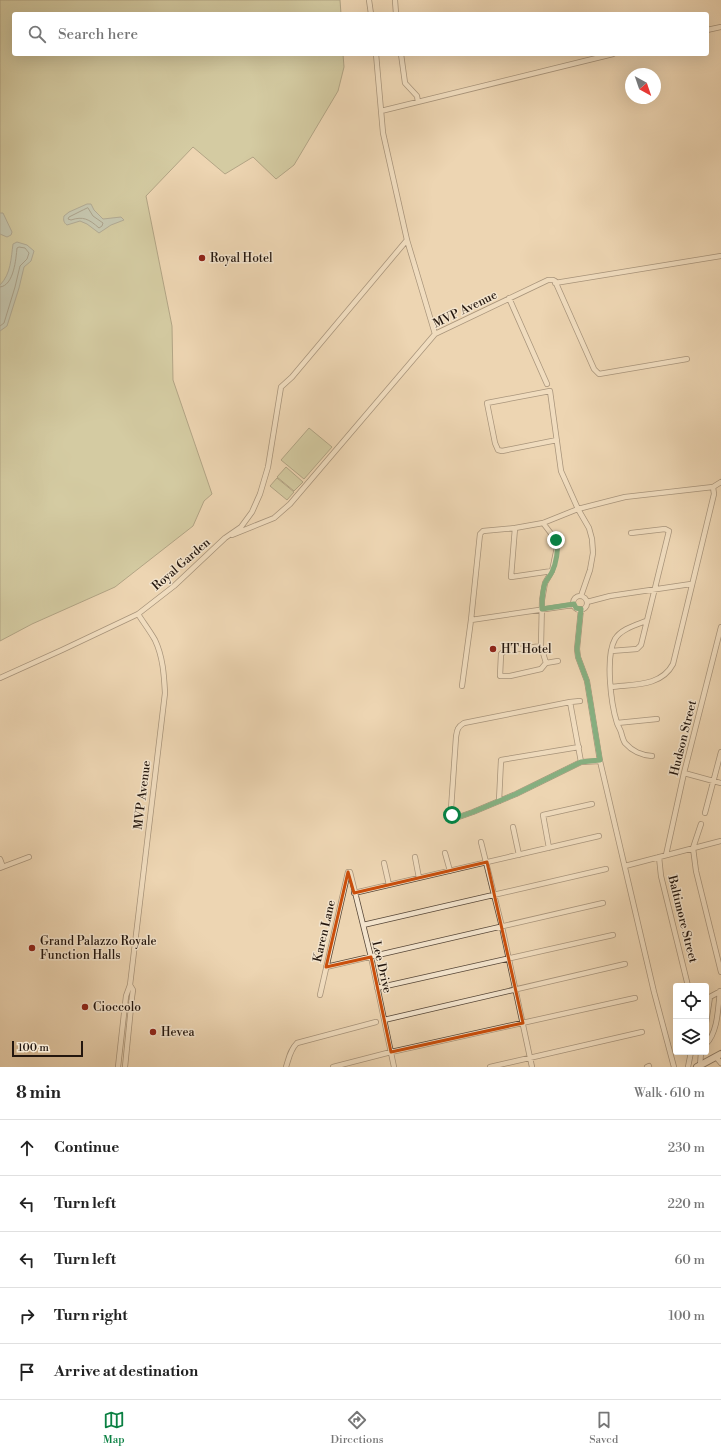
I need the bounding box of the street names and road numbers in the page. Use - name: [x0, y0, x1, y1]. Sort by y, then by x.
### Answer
- street label: MVP Avenue: [431, 287, 500, 331]
- street label: Royal Garden: [149, 535, 214, 594]
- street label: Hudson Street: [667, 698, 700, 778]
- street label: MVP Avenue: [131, 760, 154, 830]
- street label: Baltimore Street: [664, 873, 701, 965]
- street label: Karen Lane: [310, 899, 339, 964]
- street label: Lee Drive: [368, 940, 395, 995]

